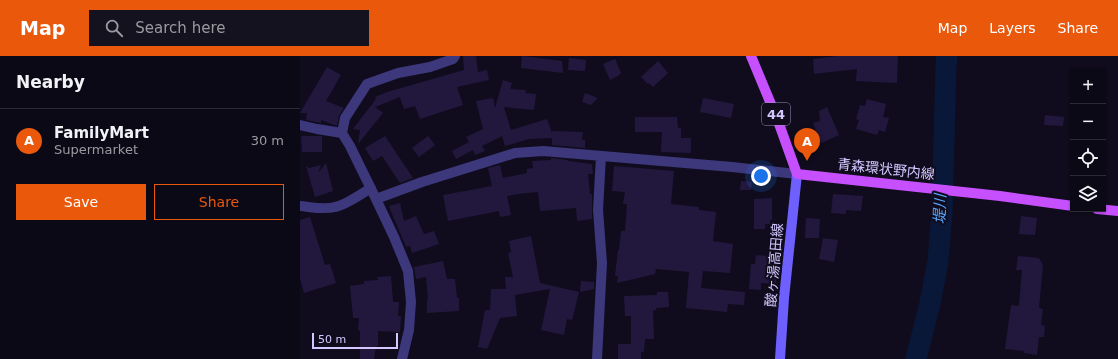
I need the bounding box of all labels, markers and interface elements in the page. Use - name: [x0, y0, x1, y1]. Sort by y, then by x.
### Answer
- search box: [89, 10, 369, 46]
- text: Map: [20, 17, 65, 39]
- icon: search: [103, 17, 125, 39]
- text: Search here: [135, 19, 225, 37]
- text: Map: [938, 20, 967, 36]
- text: Layers: [989, 20, 1036, 36]
- text: Share: [1058, 20, 1098, 36]
- map controls: [1070, 68, 1106, 212]
- button: +: [1070, 68, 1106, 104]
- text: Nearby: [16, 72, 85, 92]
- road number: 44: [762, 103, 790, 125]
- button: −: [1070, 104, 1106, 140]
- text: FamilyMart: [54, 124, 149, 142]
- pin: A: [794, 128, 820, 161]
- text: A: [24, 133, 34, 148]
- text: 30 m: [251, 133, 284, 148]
- button: locate: [1070, 140, 1106, 176]
- text: Supermarket: [54, 142, 138, 157]
- street label: 青森環状野内線: [836, 156, 936, 182]
- your location: [751, 166, 771, 186]
- button: layers: [1070, 176, 1106, 212]
- button: Save: [16, 184, 146, 220]
- button: Share: [154, 184, 284, 220]
- water label: 堤川: [930, 192, 950, 224]
- street label: 酸ヶ湯高田線: [762, 222, 786, 308]
- scale bar: [312, 331, 398, 350]
- text: 50 m: [318, 333, 346, 346]

